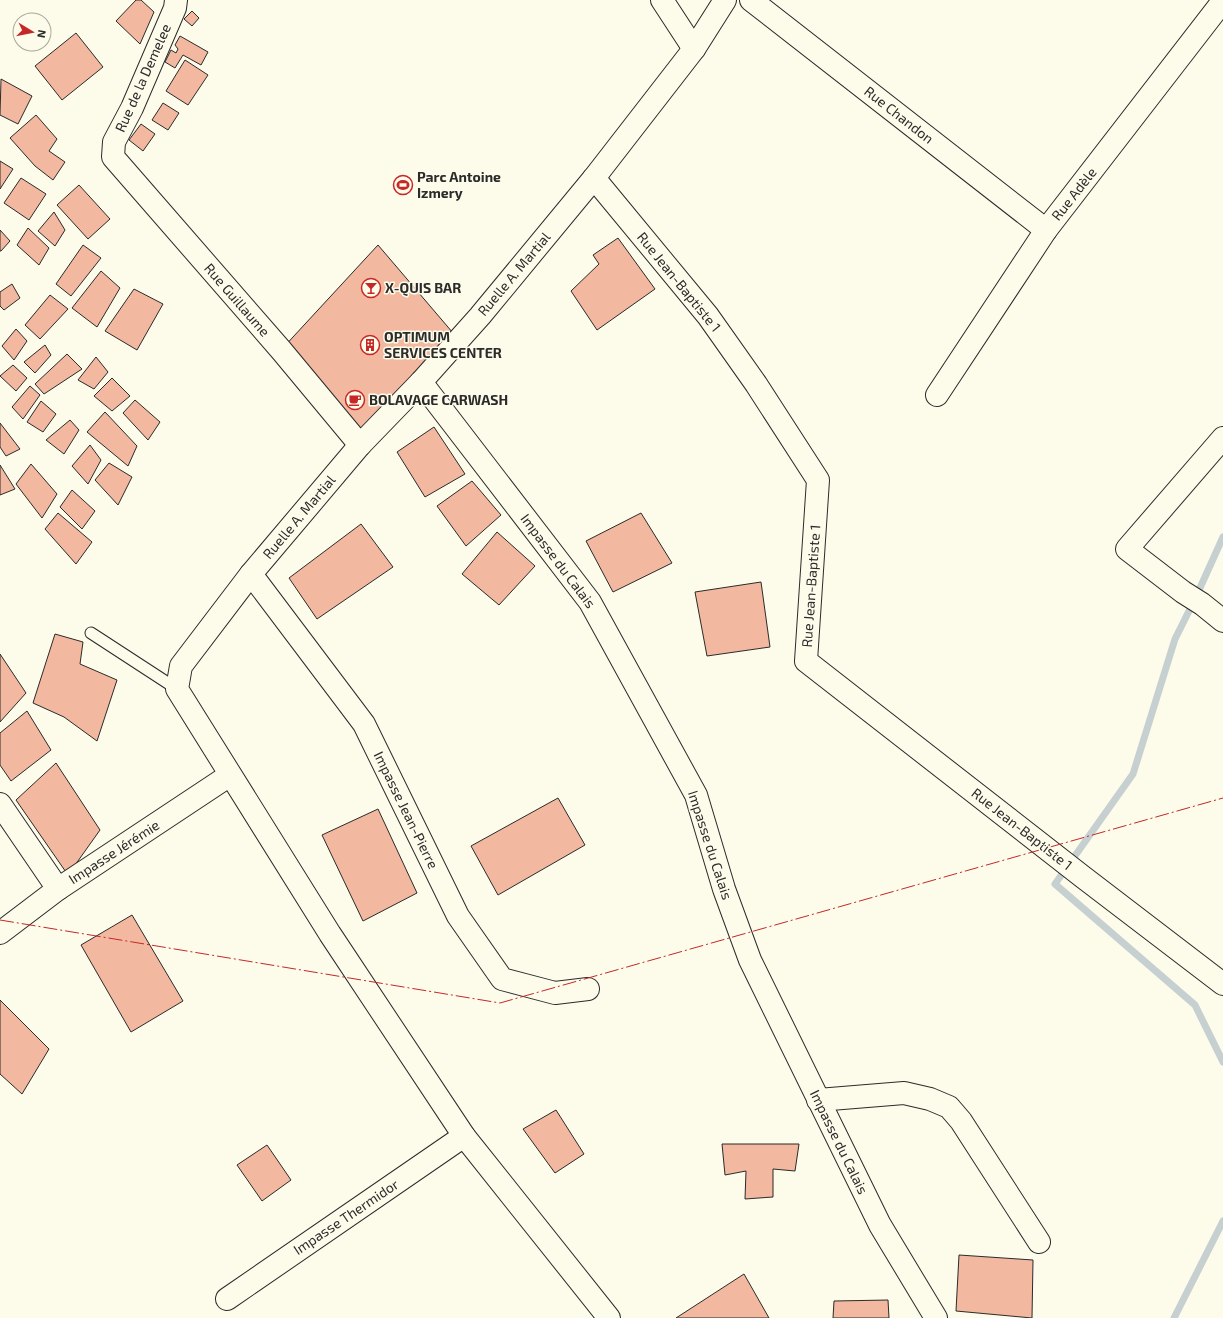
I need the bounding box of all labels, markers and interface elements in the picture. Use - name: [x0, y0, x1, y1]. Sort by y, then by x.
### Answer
- north arrow: [12, 12, 52, 52]
- street label: Rue de la Demelee: [111, 21, 174, 135]
- text: N: [35, 29, 49, 39]
- street label: Rue Chandon: [861, 82, 937, 147]
- street label: Rue Adèle: [1048, 164, 1100, 224]
- place label: Parc Antoine Izmery: [417, 168, 501, 201]
- sports icon: Parc Antoine Izmery: [392, 174, 414, 196]
- street label: Ruelle A. Martial: [474, 228, 554, 319]
- street label: Rue Jean-Baptiste 1: [634, 228, 725, 335]
- street label: Rue Guillaume: [201, 260, 274, 340]
- bar icon: X-QUIS BAR: [360, 277, 382, 299]
- place label: X-QUIS BAR: [385, 279, 461, 297]
- place label: OPTIMUM SERVICES CENTER: [384, 328, 502, 361]
- building icon: OPTIMUM SERVICES CENTER: [359, 334, 381, 356]
- cafe icon: BOLAVAGE CARWASH: [344, 389, 366, 411]
- place label: BOLAVAGE CARWASH: [369, 391, 508, 408]
- street label: Ruelle A. Martial: [259, 471, 339, 562]
- street label: Impasse du Calais: [517, 510, 599, 611]
- street label: Rue Jean-Baptiste 1: [798, 524, 823, 648]
- street label: Impasse Jean-Pierre: [371, 748, 442, 871]
- street label: Rue Jean-Baptiste 1: [968, 784, 1076, 873]
- street label: Impasse du Calais: [685, 788, 736, 902]
- street label: Impasse Jérémie: [65, 816, 162, 887]
- street label: Impasse du Calais: [807, 1087, 872, 1197]
- street label: Impasse Thermidor: [290, 1175, 402, 1258]

